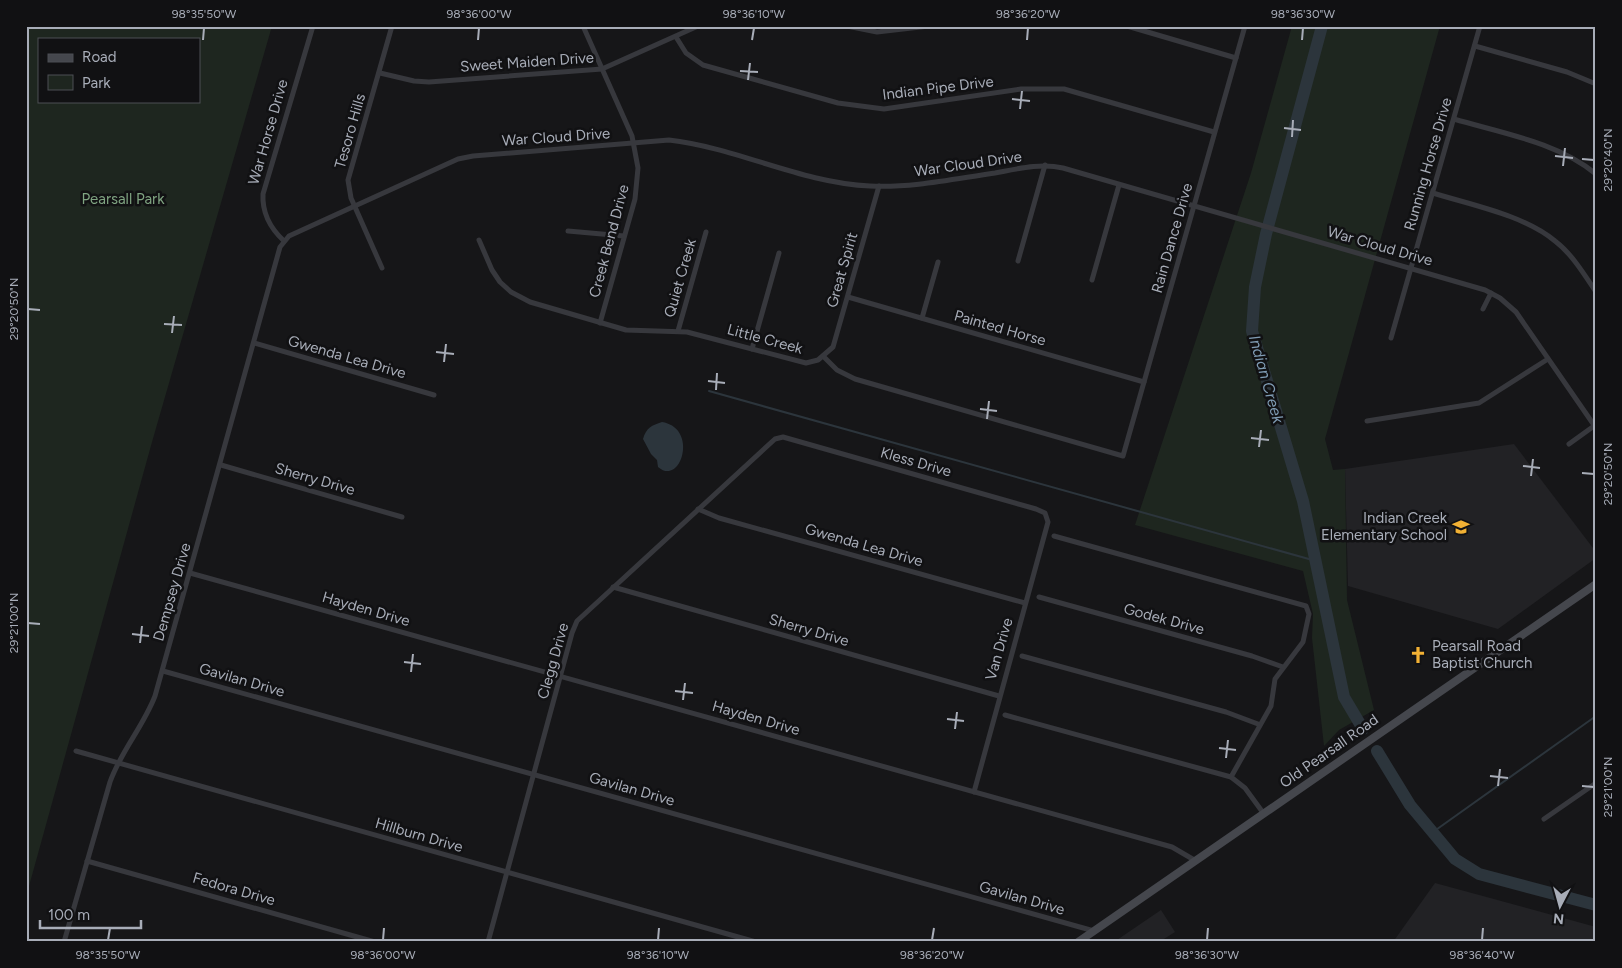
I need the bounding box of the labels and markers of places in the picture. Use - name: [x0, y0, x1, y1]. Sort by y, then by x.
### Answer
- place label: Indian Creek Elementary School: [1321, 509, 1448, 544]
- school or university icon: Indian Creek Elementary School: [1451, 517, 1471, 537]
- place label: Pearsall Road Baptist Church: [1432, 637, 1532, 672]
- church icon: Pearsall Road Baptist Church: [1408, 645, 1428, 665]

